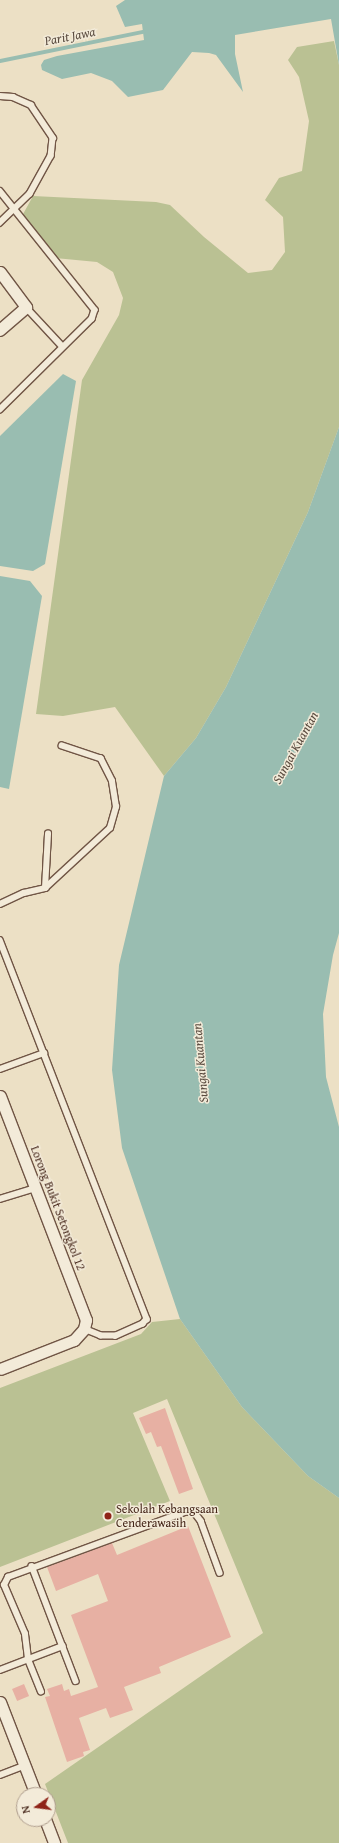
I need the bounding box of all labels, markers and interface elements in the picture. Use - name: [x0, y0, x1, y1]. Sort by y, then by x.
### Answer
- water label: Parit Jawa: [43, 24, 97, 50]
- water label: Sungai Kuantan: [270, 709, 322, 787]
- water label: Sungai Kuantan: [190, 1022, 212, 1104]
- street label: Lorong Bukit Setongkol 12: [28, 1144, 88, 1272]
- place label: Sekolah Kebangsaan Cenderawasih: [116, 1502, 218, 1530]
- marker: Sekolah Kebangsaan Cenderawasih: [103, 1511, 113, 1521]
- north arrow: [16, 1787, 56, 1827]
- text: N: [17, 1804, 34, 1815]

